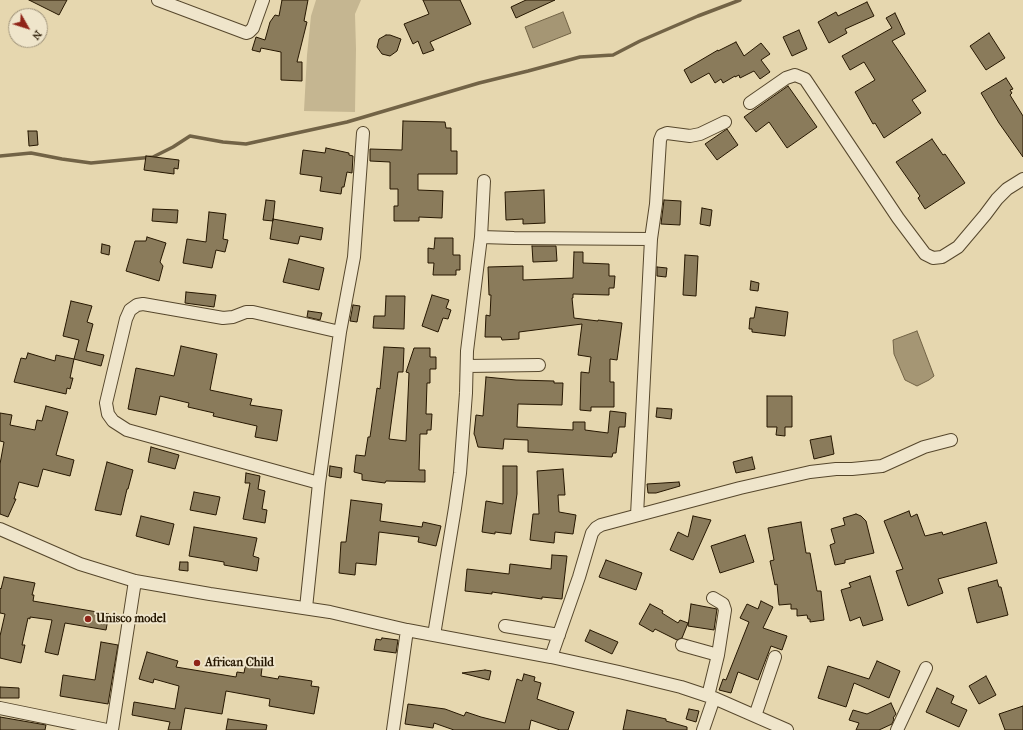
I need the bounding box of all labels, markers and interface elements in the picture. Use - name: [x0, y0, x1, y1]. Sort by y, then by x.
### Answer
- north arrow: [8, 8, 48, 48]
- text: N: [29, 28, 45, 43]
- place label: Unisco model: [96, 612, 166, 626]
- marker: Unisco model: [83, 614, 93, 624]
- place label: African Child: [205, 656, 274, 670]
- marker: African Child: [192, 658, 202, 668]

